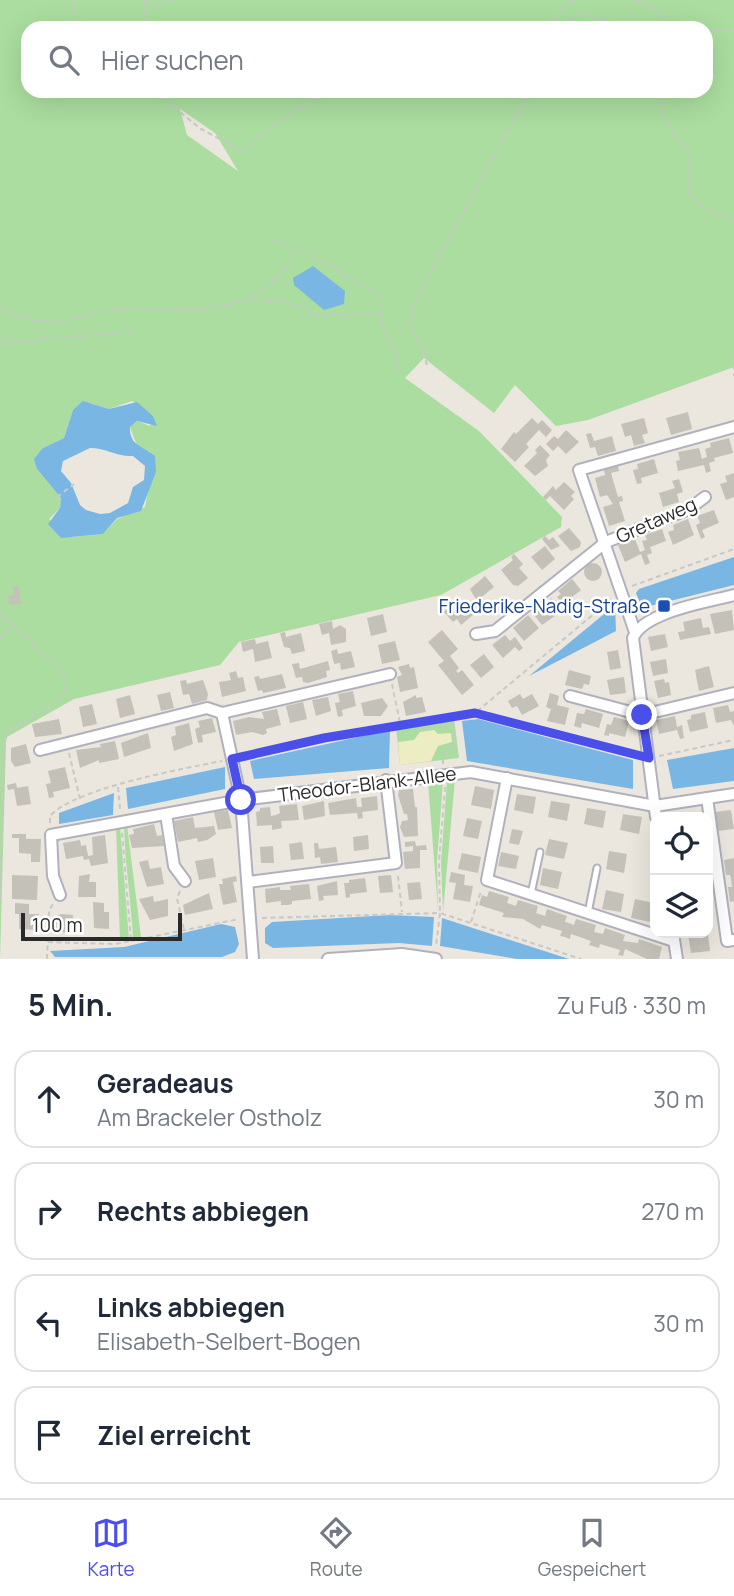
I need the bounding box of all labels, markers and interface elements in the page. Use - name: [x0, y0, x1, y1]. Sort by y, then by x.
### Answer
- search box: [21, 21, 713, 98]
- icon: search: [45, 41, 83, 79]
- text: Hier suchen: [101, 42, 244, 78]
- street label: Gretaweg: [612, 491, 700, 549]
- place label: Friederike-Nadig-Straße: [439, 593, 650, 619]
- marker: Friederike-Nadig-Straße: [656, 598, 672, 614]
- route end: [626, 699, 657, 730]
- street label: Theodor-Blank-Allee: [276, 760, 458, 808]
- route start: [225, 784, 256, 815]
- map controls: [650, 812, 713, 938]
- button: locate: [650, 812, 713, 875]
- button: layers: [650, 875, 713, 938]
- scale bar: [21, 910, 182, 942]
- text: 100 m: [32, 912, 83, 938]
- text: 5 Min.: [28, 984, 114, 1025]
- text: Zu Fuß · 330 m: [557, 989, 706, 1021]
- text: Geradeaus: [97, 1065, 233, 1101]
- icon: ahead: [30, 1080, 68, 1118]
- text: 30 m: [653, 1083, 704, 1115]
- text: Am Brackeler Ostholz: [97, 1101, 322, 1133]
- icon: right: [30, 1192, 68, 1230]
- text: Rechts abbiegen: [97, 1193, 309, 1229]
- text: 270 m: [641, 1195, 704, 1227]
- text: Links abbiegen: [97, 1289, 285, 1325]
- icon: left: [30, 1304, 68, 1342]
- text: 30 m: [653, 1307, 704, 1339]
- text: Elisabeth-Selbert-Bogen: [97, 1325, 361, 1357]
- icon: arrive: [30, 1416, 68, 1454]
- text: Ziel erreicht: [97, 1417, 251, 1453]
- tab: Karte: [88, 1514, 135, 1582]
- tab: Route: [310, 1514, 363, 1582]
- tab: Gespeichert: [538, 1514, 646, 1582]

